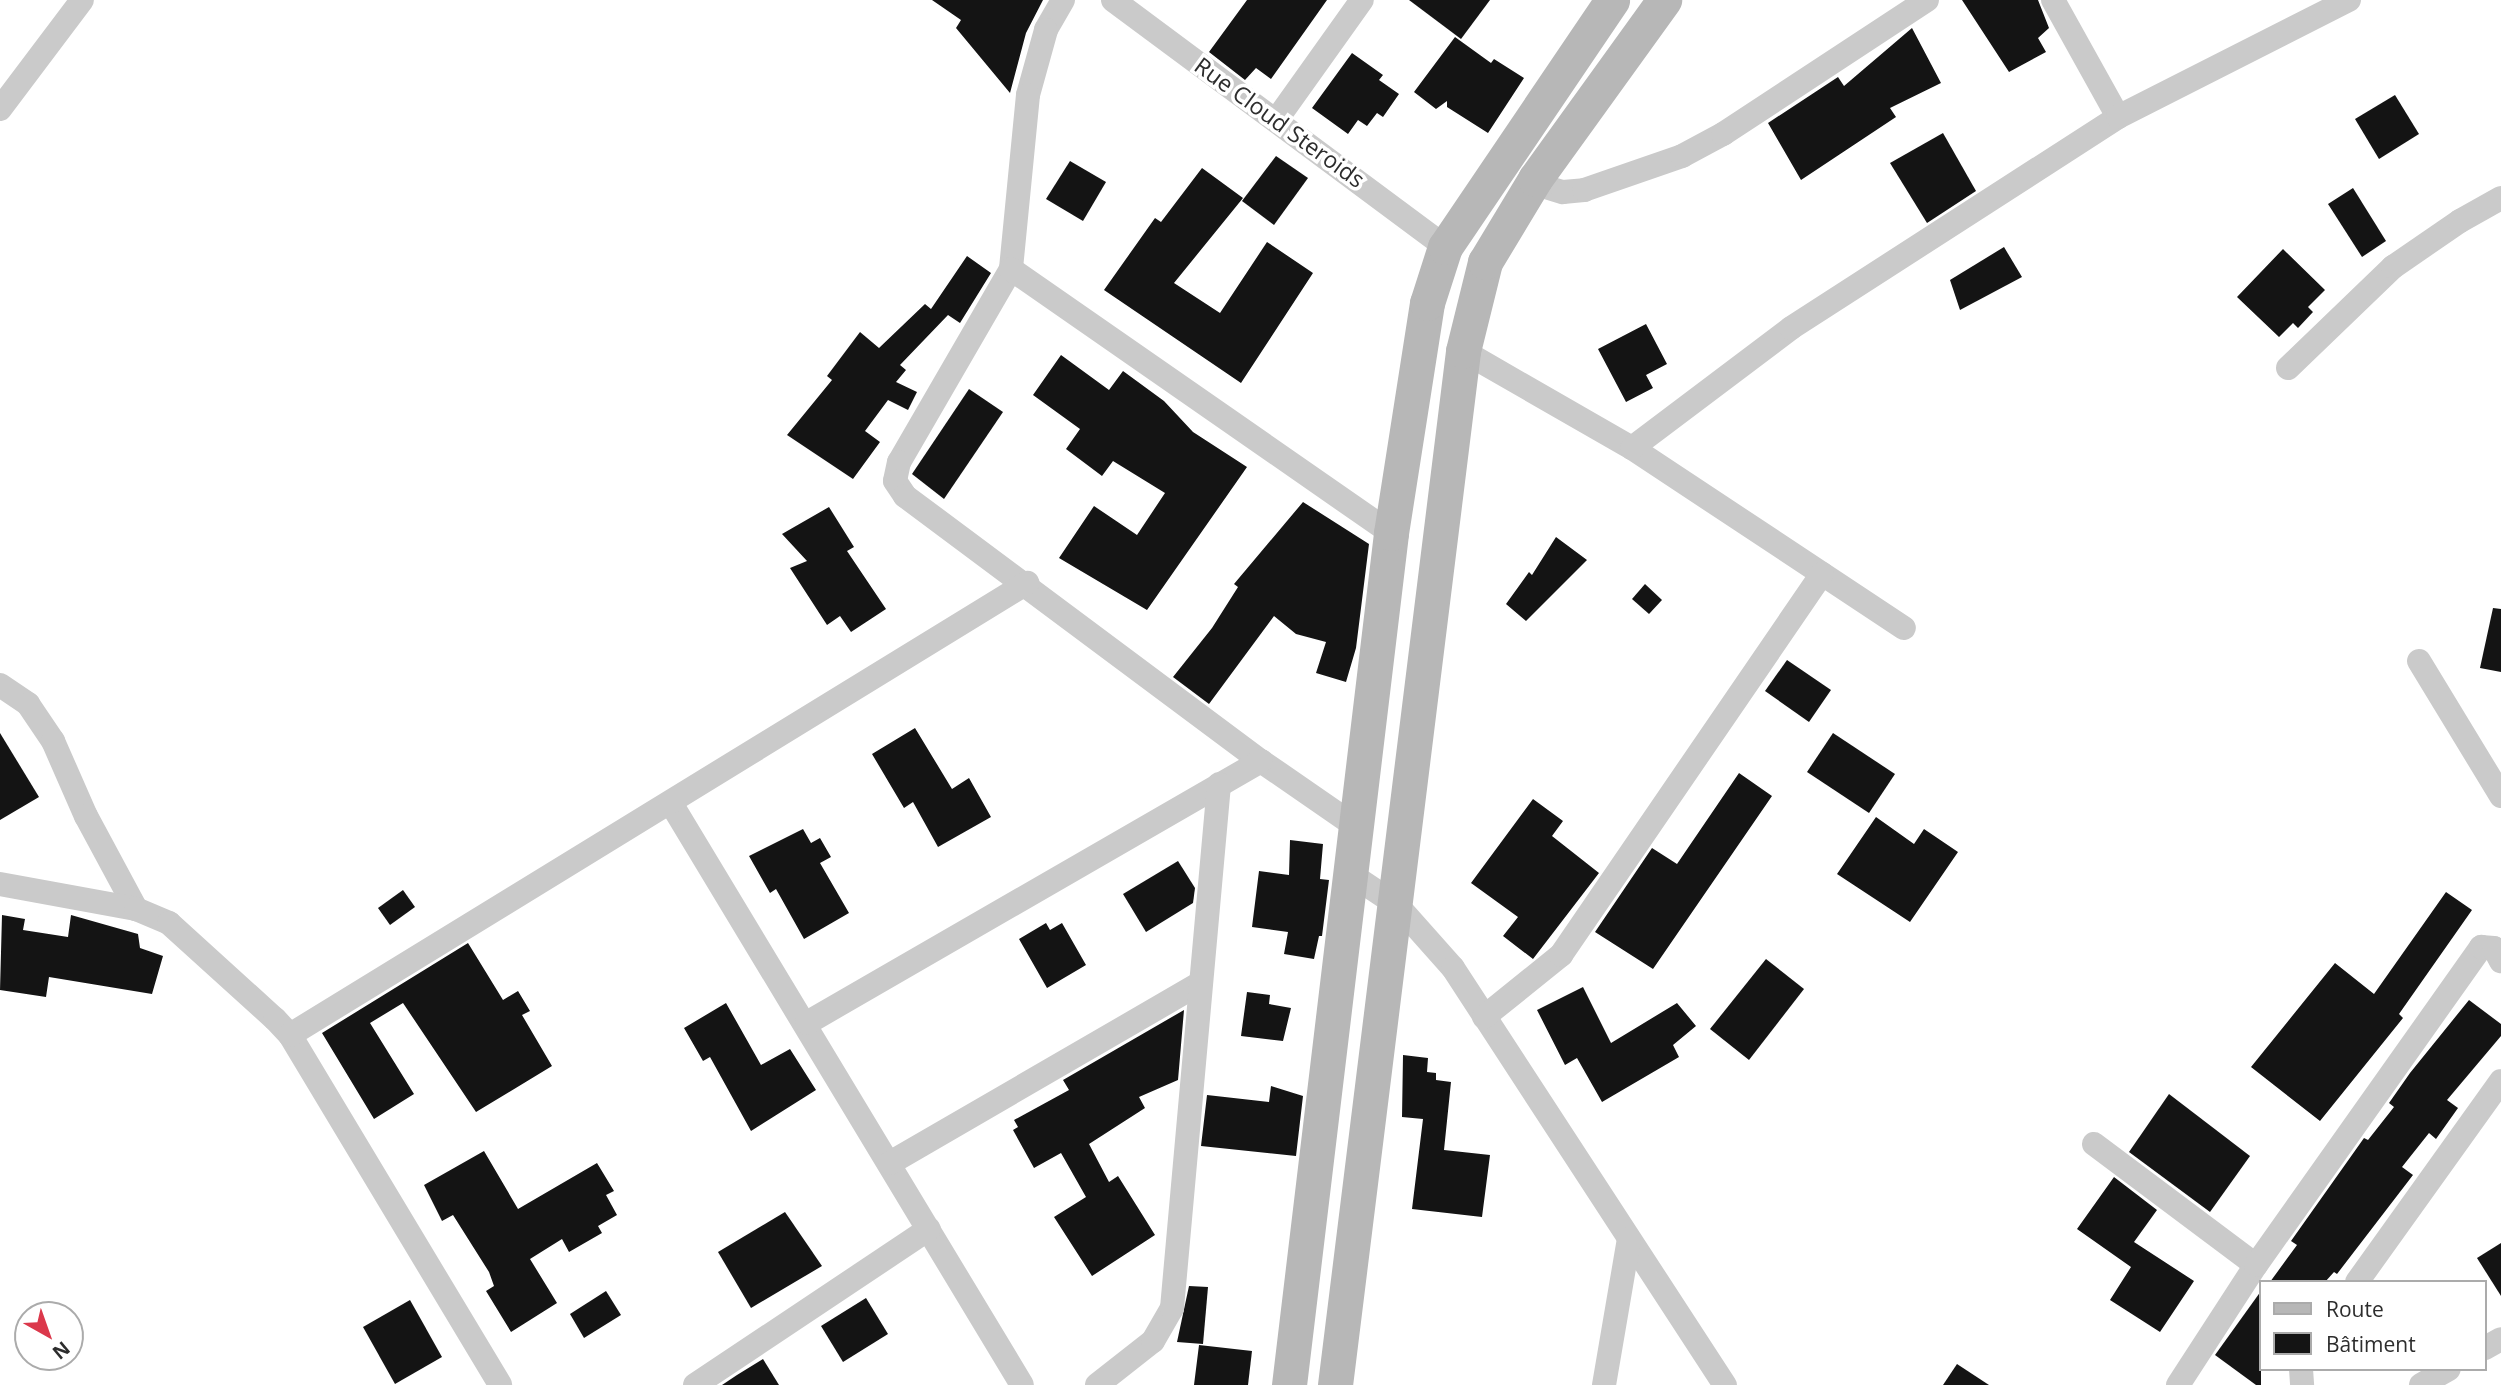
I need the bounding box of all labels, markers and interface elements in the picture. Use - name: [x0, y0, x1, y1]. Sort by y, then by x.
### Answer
- street label: Rue Cloud Steroids: [1190, 51, 1370, 193]
- legend: [2260, 1280, 2487, 1371]
- text: Route: [2326, 1295, 2384, 1323]
- north arrow: [14, 1301, 84, 1371]
- text: Bâtiment: [2326, 1330, 2416, 1358]
- text: N: [47, 1336, 75, 1365]

